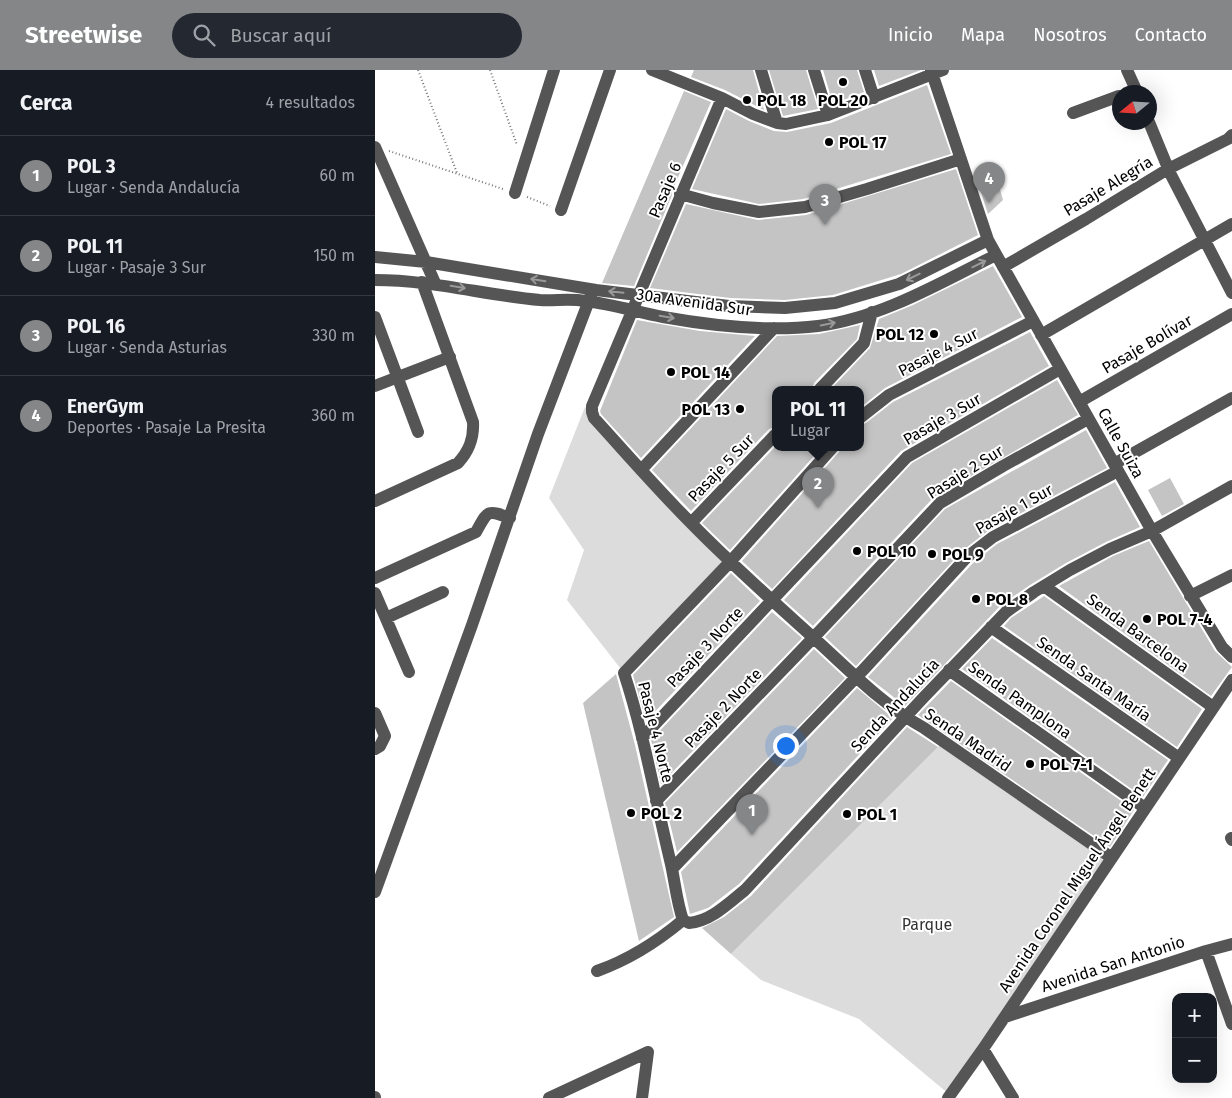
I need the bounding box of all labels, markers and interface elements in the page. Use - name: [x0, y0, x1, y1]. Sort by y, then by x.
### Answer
- search box: [172, 13, 522, 58]
- text: Streetwise: [25, 21, 142, 49]
- icon: search: [190, 21, 218, 49]
- text: Buscar aquí: [230, 24, 331, 47]
- text: Inicio: [888, 24, 933, 46]
- text: Mapa: [961, 24, 1005, 46]
- text: Nosotros: [1033, 24, 1107, 46]
- text: Contacto: [1135, 24, 1207, 46]
- marker: POL 20: [837, 76, 849, 88]
- north arrow: [1112, 85, 1157, 130]
- text: Cerca: [20, 90, 72, 116]
- place label: POL 18: [757, 91, 806, 110]
- place label: POL 20: [818, 91, 868, 110]
- text: 4 resultados: [266, 93, 355, 112]
- marker: POL 18: [741, 94, 753, 106]
- place label: POL 17: [839, 133, 887, 152]
- marker: POL 17: [823, 136, 835, 148]
- street label: Pasaje Alegría: [1060, 152, 1156, 220]
- text: POL 3: [67, 155, 116, 178]
- street label: Pasaje 6: [645, 159, 685, 221]
- pin: 4: [973, 162, 1005, 203]
- text: 1: [32, 166, 40, 185]
- text: 60 m: [320, 166, 355, 185]
- text: Lugar · Senda Andalucía: [67, 178, 240, 197]
- pin: 3: [809, 184, 841, 225]
- text: POL 11: [67, 235, 123, 258]
- text: 2: [32, 246, 40, 265]
- text: 150 m: [313, 246, 355, 265]
- text: Lugar · Pasaje 3 Sur: [67, 258, 206, 277]
- one-way arrow: [971, 259, 986, 268]
- one-way arrow: [906, 273, 921, 282]
- one-way arrow: [530, 275, 546, 285]
- one-way arrow: [450, 282, 466, 292]
- street label: 30a Avenida Sur: [635, 285, 754, 320]
- one-way arrow: [608, 287, 624, 297]
- street label: Pasaje Bolívar: [1099, 310, 1196, 377]
- one-way arrow: [658, 313, 674, 323]
- text: POL 16: [67, 315, 125, 338]
- one-way arrow: [820, 318, 836, 328]
- street label: Pasaje 4 Sur: [895, 323, 982, 380]
- place label: POL 12: [876, 325, 924, 344]
- text: 3: [32, 326, 40, 345]
- text: 330 m: [312, 326, 355, 345]
- marker: POL 12: [928, 328, 940, 340]
- text: Lugar · Senda Asturias: [67, 338, 227, 357]
- place label: POL 14: [681, 363, 730, 382]
- marker: POL 14: [665, 366, 677, 378]
- popup: [772, 386, 864, 451]
- street label: Pasaje 3 Sur: [900, 389, 985, 449]
- text: EnerGym: [67, 395, 144, 418]
- text: POL 11: [790, 398, 846, 421]
- place label: POL 13: [682, 400, 730, 419]
- marker: POL 13: [734, 403, 746, 415]
- street label: Calle Suiza: [1094, 404, 1148, 482]
- text: 4: [31, 406, 41, 425]
- text: 360 m: [312, 406, 355, 425]
- text: Deportes · Pasaje La Presita: [67, 418, 266, 437]
- text: Lugar: [790, 421, 830, 440]
- street label: Pasaje 5 Sur: [684, 430, 759, 506]
- street label: Pasaje 2 Sur: [923, 441, 1007, 503]
- pin: 2: [802, 467, 834, 508]
- street label: Pasaje 1 Sur: [972, 480, 1057, 538]
- place label: POL 10: [867, 542, 916, 561]
- marker: POL 10: [851, 545, 863, 557]
- place label: POL 9: [942, 545, 984, 564]
- marker: POL 9: [926, 548, 938, 560]
- place label: POL 8: [986, 590, 1028, 609]
- street label: Senda Barcelona: [1083, 590, 1193, 676]
- marker: POL 8: [970, 593, 982, 605]
- street label: Pasaje 3 Norte: [663, 603, 747, 691]
- place label: POL 7-4: [1157, 610, 1213, 629]
- marker: POL 7-4: [1141, 613, 1153, 625]
- street label: Senda Santa María: [1033, 632, 1155, 726]
- street label: Senda Andalucía: [847, 654, 943, 756]
- street label: Senda Pamplona: [965, 657, 1075, 743]
- street label: Pasaje 2 Norte: [680, 664, 766, 752]
- street label: Pasaje 4 Norte: [634, 679, 678, 785]
- street label: Senda Madrid: [921, 704, 1015, 776]
- your location: [773, 733, 799, 759]
- place label: POL 7-1: [1040, 755, 1093, 774]
- marker: POL 7-1: [1024, 758, 1036, 770]
- street label: Avenida Coronel Miguel Ángel Benett: [994, 763, 1160, 996]
- pin: 1: [736, 794, 768, 835]
- place label: POL 2: [641, 804, 682, 823]
- place label: POL 1: [857, 805, 897, 824]
- marker: POL 2: [625, 807, 637, 819]
- marker: POL 1: [841, 808, 853, 820]
- park label: Parque: [902, 915, 952, 934]
- street label: Avenida San Antonio: [1039, 932, 1187, 996]
- map controls: [1172, 993, 1217, 1083]
- button: +: [1172, 993, 1217, 1038]
- button: −: [1172, 1038, 1217, 1083]

